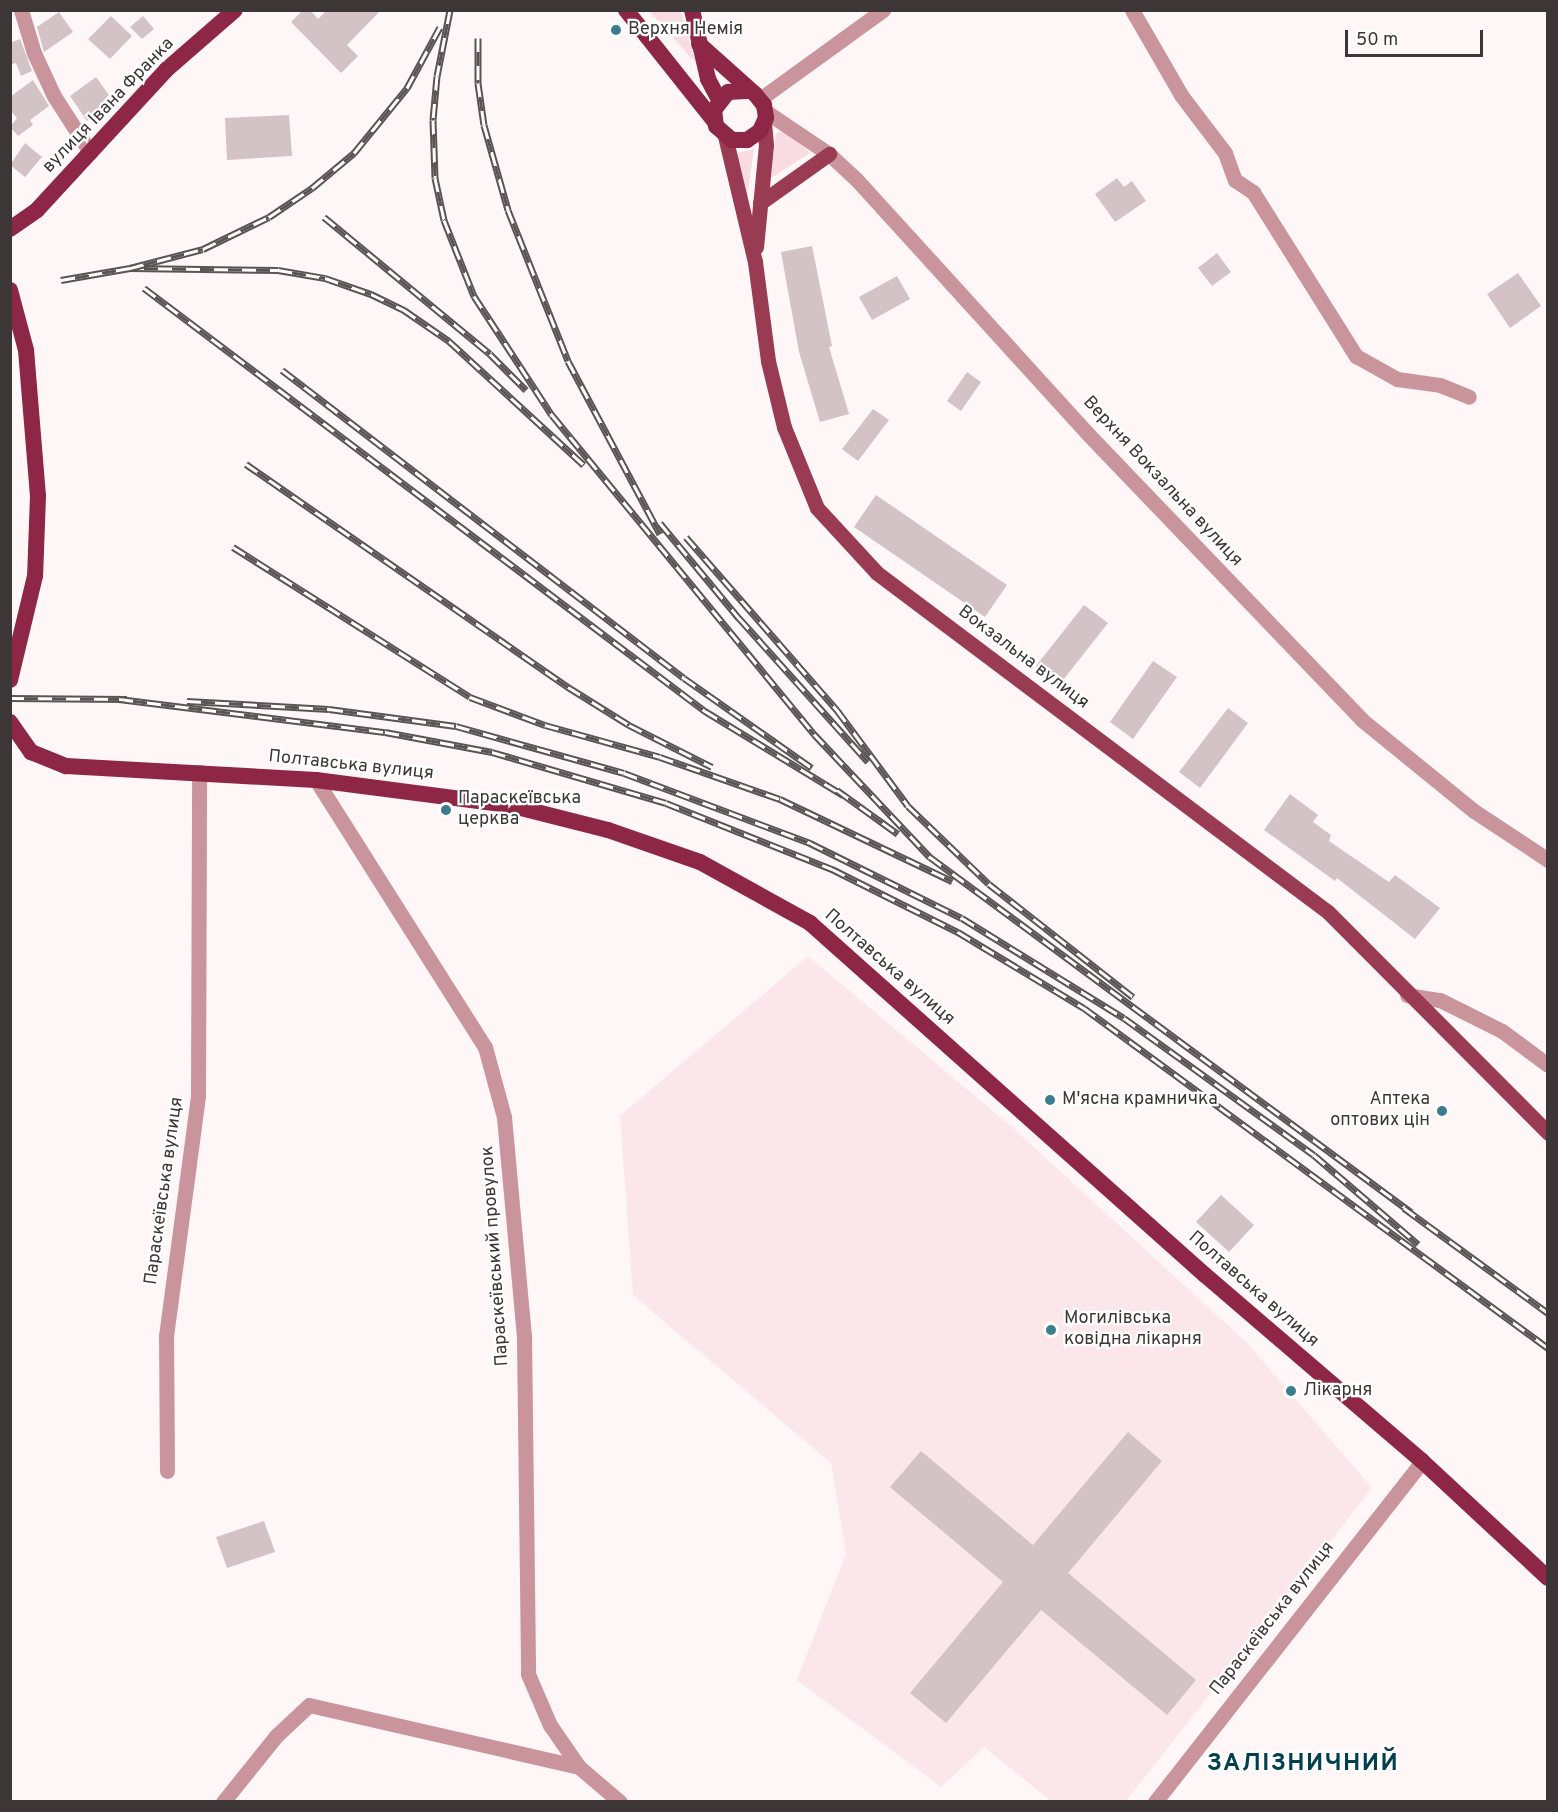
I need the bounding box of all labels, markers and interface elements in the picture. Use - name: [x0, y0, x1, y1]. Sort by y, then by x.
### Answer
- scale bar: [1348, 18, 1486, 56]
- place label: Верхня Немія: [628, 19, 743, 41]
- marker: Верхня Немія: [609, 23, 623, 37]
- text: 50 m: [1356, 29, 1398, 52]
- street label: вулиця Івана Франка: [39, 34, 179, 178]
- street label: Верхня Вокзальна вулиця: [1077, 392, 1247, 572]
- street label: Вокзальна вулиця: [953, 602, 1093, 714]
- street label: Полтавська вулиця: [267, 747, 435, 785]
- place label: Параскеївська церква: [458, 789, 581, 832]
- marker: Параскеївська церква: [439, 803, 453, 817]
- street label: Полтавська вулиця: [819, 905, 959, 1031]
- place label: М'ясна крамничка: [1062, 1089, 1218, 1111]
- place label: Аптека оптових цін: [1330, 1090, 1430, 1132]
- marker: М'ясна крамничка: [1043, 1093, 1057, 1107]
- street label: Параскеївська вулиця: [141, 1096, 189, 1286]
- marker: Аптека оптових цін: [1435, 1104, 1449, 1118]
- street label: Параскеївський провулок: [478, 1145, 514, 1367]
- street label: Полтавська вулиця: [1183, 1227, 1323, 1353]
- place label: Могилівська ковідна лікарня: [1064, 1309, 1202, 1352]
- marker: Могилівська ковідна лікарня: [1042, 1321, 1060, 1339]
- place label: Лікарня: [1303, 1380, 1372, 1402]
- marker: Лікарня: [1284, 1384, 1298, 1398]
- street label: Параскеївська вулиця: [1206, 1538, 1340, 1700]
- district label: ЗАЛІЗНИЧНИЙ: [1207, 1751, 1399, 1779]

